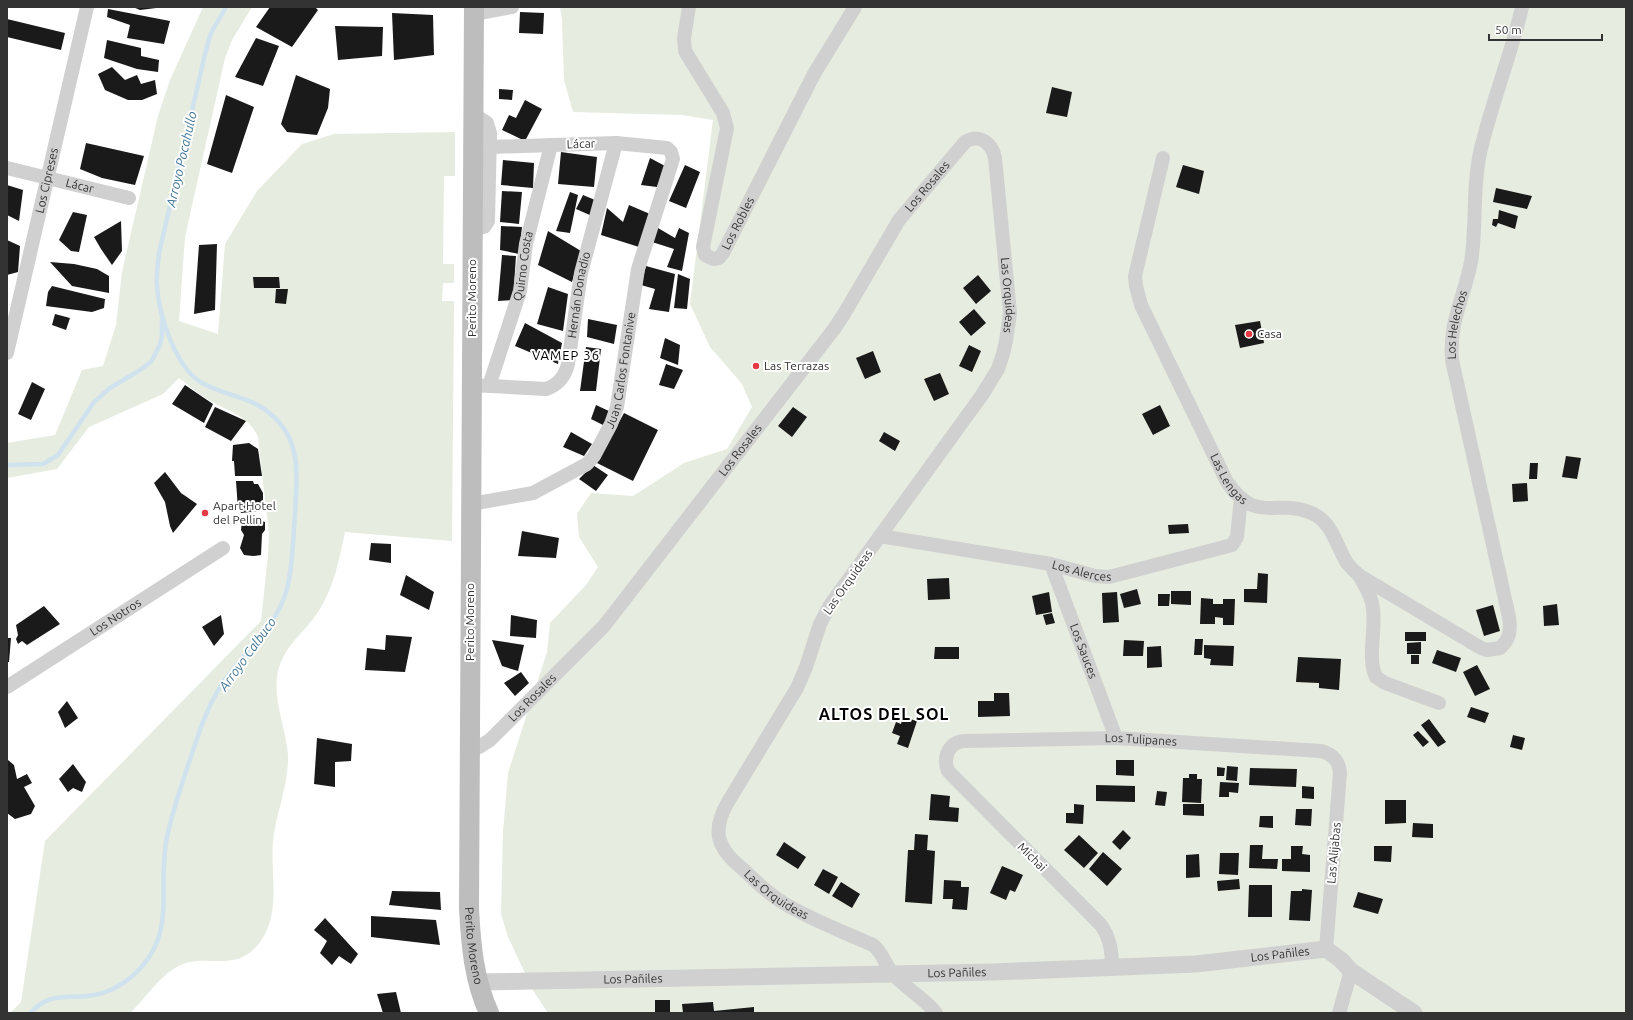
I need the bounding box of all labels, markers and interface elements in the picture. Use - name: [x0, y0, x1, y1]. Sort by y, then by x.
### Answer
- scale bar: [1489, 16, 1602, 42]
- text: 50 m: [1495, 23, 1522, 36]
- water label: Arroyo Pocahullo: [163, 110, 199, 209]
- street label: Lácar: [566, 136, 596, 150]
- street label: Los Cipreses: [33, 147, 60, 214]
- street label: Los Rosales: [902, 158, 952, 214]
- street label: Lácar: [65, 176, 96, 195]
- street label: Los Robles: [719, 195, 756, 252]
- street label: Quirno Costa: [510, 230, 535, 303]
- street label: Hernán Donadio: [565, 250, 592, 339]
- street label: Las Orquideas: [999, 257, 1017, 334]
- street label: Perito Moreno: [465, 259, 478, 337]
- street label: Los Helechos: [1445, 289, 1469, 360]
- street label: Juan Carlos Fontanive: [603, 311, 637, 431]
- place label: Casa: [1257, 327, 1282, 340]
- marker: Casa: [1244, 329, 1254, 339]
- district label: VAMEP 36: [532, 348, 600, 362]
- place label: Las Terrazas: [764, 359, 829, 372]
- marker: Las Terrazas: [751, 361, 761, 371]
- street label: Los Rosales: [716, 421, 764, 478]
- street label: Las Lengas: [1208, 451, 1250, 507]
- place label: Apart Hotel del Pellin: [213, 499, 276, 526]
- marker: Apart Hotel del Pellin: [200, 508, 210, 518]
- street label: Las Orquideas: [820, 547, 875, 617]
- street label: Los Alerces: [1051, 558, 1112, 583]
- street label: Perito Moreno: [463, 583, 476, 661]
- street label: Los Notros: [87, 596, 143, 638]
- water label: Arroyo Calbuco: [215, 615, 278, 694]
- street label: Los Sauces: [1068, 622, 1100, 680]
- street label: Los Rosales: [505, 671, 558, 724]
- district label: ALTOS DEL SOL: [819, 705, 949, 723]
- street label: Los Tulipanes: [1105, 731, 1177, 748]
- street label: Las Alijabas: [1324, 822, 1343, 884]
- street label: Michai: [1015, 840, 1049, 874]
- street label: Las Orquideas: [742, 867, 811, 922]
- street label: Perito Moreno: [463, 907, 486, 986]
- street label: Los Pañiles: [1250, 944, 1310, 964]
- street label: Los Pañiles: [927, 965, 987, 979]
- street label: Los Pañiles: [603, 971, 663, 986]

